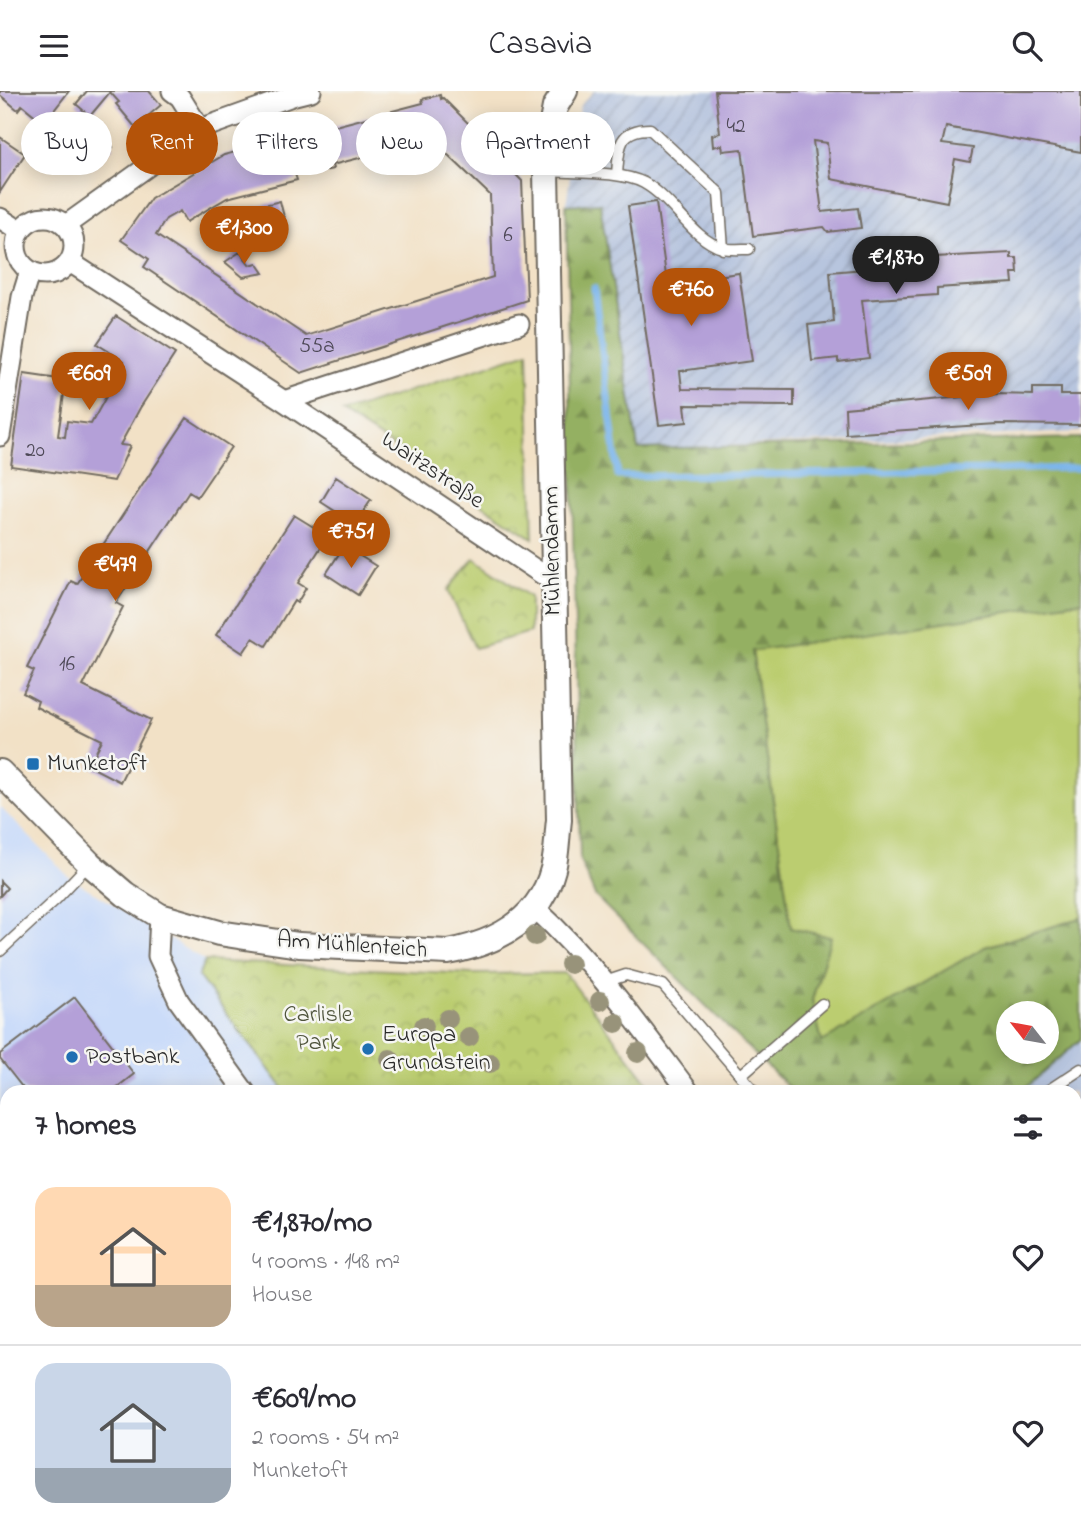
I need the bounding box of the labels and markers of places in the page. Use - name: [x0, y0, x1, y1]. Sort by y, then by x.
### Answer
- pin: €1,300: [187, 207, 301, 266]
- pin: €1,870: [839, 237, 953, 296]
- pin: €760: [650, 268, 732, 328]
- pin: €609: [48, 353, 130, 412]
- pin: €509: [927, 353, 1009, 412]
- pin: €751: [310, 511, 392, 570]
- pin: €479: [74, 543, 156, 603]
- place label: Munketoft: [47, 747, 147, 782]
- marker: Munketoft: [25, 756, 41, 772]
- place label: Europa Grundstein: [382, 1018, 491, 1081]
- place label: Postbank: [86, 1040, 180, 1075]
- marker: Europa Grundstein: [360, 1041, 376, 1057]
- marker: Postbank: [64, 1049, 80, 1065]

